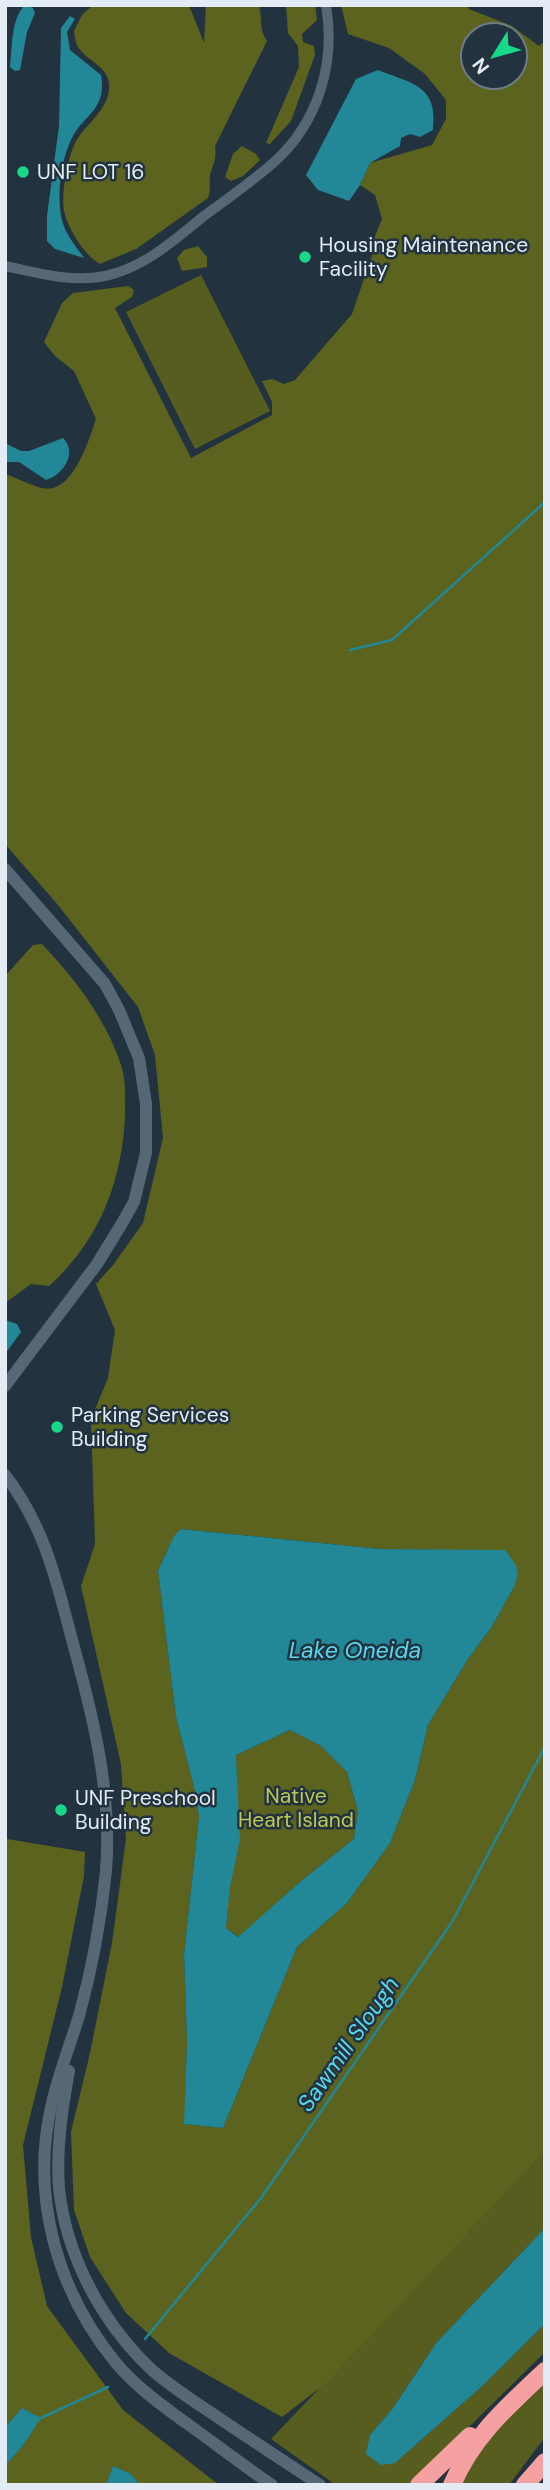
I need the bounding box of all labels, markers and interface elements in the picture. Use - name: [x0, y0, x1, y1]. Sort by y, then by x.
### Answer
- north arrow: [459, 21, 529, 91]
- text: N: [467, 53, 495, 79]
- place label: UNF LOT 16: [37, 158, 144, 186]
- marker: UNF LOT 16: [15, 164, 31, 180]
- place label: Housing Maintenance Facility: [319, 231, 528, 283]
- marker: Housing Maintenance Facility: [297, 249, 313, 265]
- place label: Parking Services Building: [71, 1401, 229, 1453]
- marker: Parking Services Building: [49, 1419, 65, 1435]
- water label: Lake Oneida: [289, 1635, 421, 1665]
- park label: Native Heart Island: [238, 1782, 354, 1834]
- place label: UNF Preschool Building: [75, 1784, 216, 1836]
- marker: UNF Preschool Building: [53, 1802, 69, 1818]
- water label: Sawmill Slough: [290, 1971, 406, 2117]

